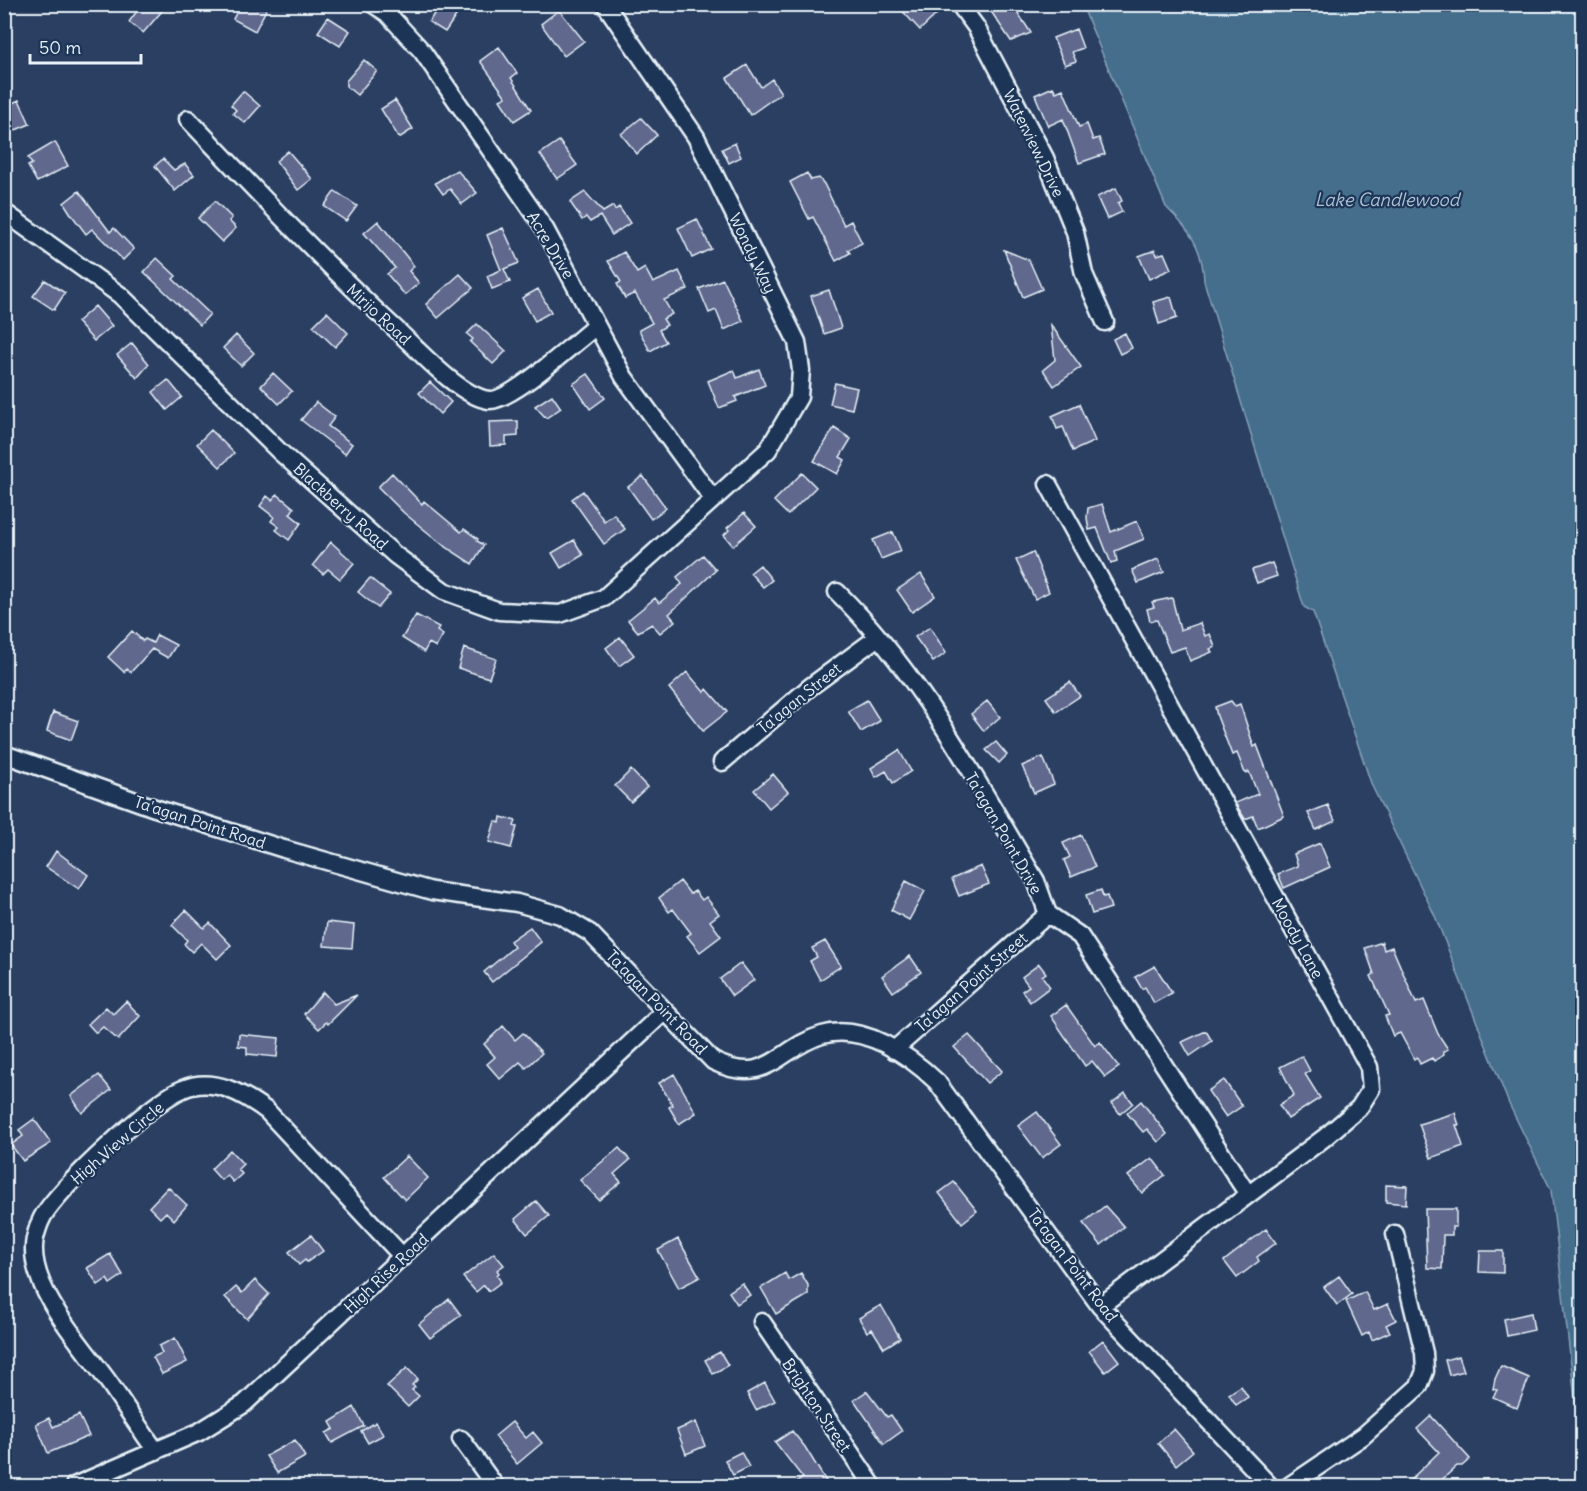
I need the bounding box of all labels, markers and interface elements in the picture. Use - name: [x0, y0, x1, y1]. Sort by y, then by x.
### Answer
- scale bar: [30, 27, 141, 65]
- text: 50 m: [39, 36, 81, 59]
- street label: Waterview Drive: [999, 86, 1069, 200]
- water label: Lake Candlewood: [1315, 188, 1462, 211]
- street label: Acre Drive: [523, 208, 579, 282]
- street label: Wondy Way: [725, 210, 781, 296]
- street label: Mirijo Road: [343, 279, 415, 349]
- street label: Blackberry Road: [290, 458, 392, 554]
- street label: Ta'agan Street: [753, 658, 845, 738]
- street label: Ta'agan Point Drive: [961, 768, 1047, 898]
- street label: Ta'agan Point Road: [132, 791, 268, 853]
- street label: Moody Lane: [1268, 894, 1328, 982]
- street label: Ta'agan Point Street: [911, 927, 1032, 1036]
- street label: Ta'agan Point Road: [602, 946, 712, 1058]
- street label: High View Circle: [66, 1097, 168, 1189]
- street label: Ta'agan Point Road: [1024, 1204, 1122, 1326]
- street label: High Rise Road: [340, 1229, 432, 1317]
- street label: Brighton Street: [778, 1354, 856, 1456]

